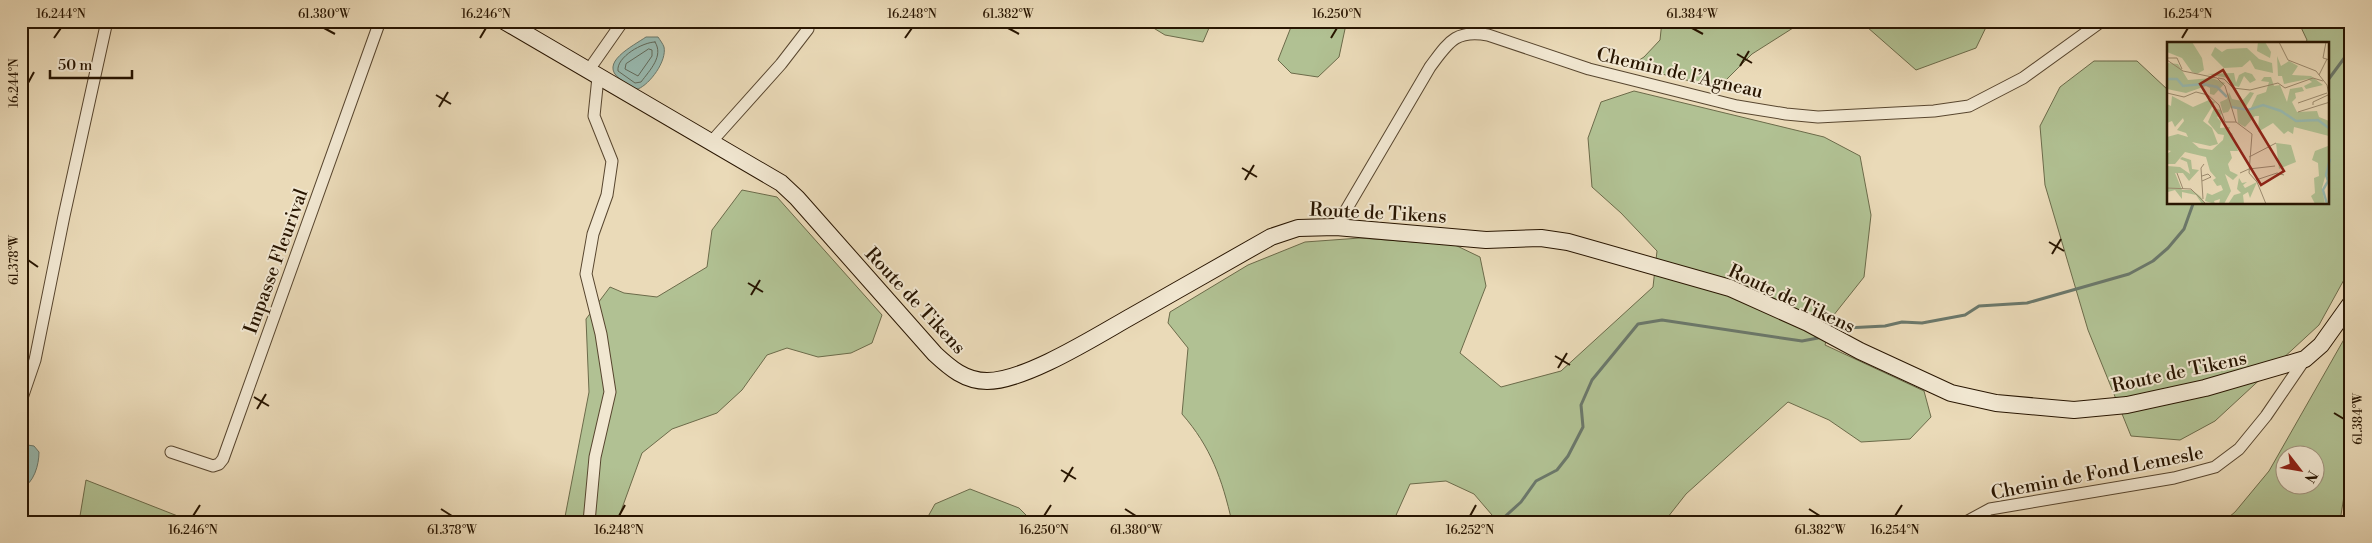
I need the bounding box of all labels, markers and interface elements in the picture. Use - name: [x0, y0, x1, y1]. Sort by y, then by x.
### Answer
- text: 16.244°N: [36, 7, 86, 22]
- text: 61.380°W: [298, 7, 351, 22]
- text: 16.246°N: [461, 7, 511, 22]
- text: 16.248°N: [887, 7, 937, 22]
- text: 61.382°W: [982, 7, 1035, 22]
- text: 16.250°N: [1312, 7, 1362, 22]
- text: 61.384°W: [1666, 7, 1719, 22]
- text: 16.254°N: [2164, 7, 2212, 22]
- street label: Chemin de l’Agneau: [1594, 42, 1766, 104]
- inset map: [2167, 42, 2330, 205]
- scale bar: [50, 48, 132, 80]
- text: 50 m: [58, 56, 92, 75]
- text: 16.244°N: [7, 58, 22, 108]
- street label: Impasse Fleurival: [239, 185, 313, 337]
- street label: Route de Tikens: [1309, 197, 1447, 229]
- text: 61.378°W: [7, 234, 22, 285]
- street label: Route de Tikens: [860, 242, 971, 359]
- street label: Route de Tikens: [1724, 259, 1859, 339]
- street label: Route de Tikens: [2110, 346, 2249, 398]
- text: 61.384°W: [2351, 392, 2366, 445]
- street label: Chemin de Fond Lemesle: [1989, 441, 2206, 505]
- north arrow: [2274, 446, 2324, 496]
- text: N: [2300, 467, 2321, 486]
- text: 16.246°N: [168, 523, 218, 538]
- text: 61.378°W: [427, 523, 478, 538]
- text: 16.248°N: [594, 523, 644, 538]
- text: 16.250°N: [1019, 523, 1069, 538]
- text: 61.380°W: [1110, 523, 1163, 538]
- text: 16.252°N: [1446, 523, 1494, 538]
- text: 61.382°W: [1794, 523, 1847, 538]
- text: 16.254°N: [1871, 523, 1919, 538]

